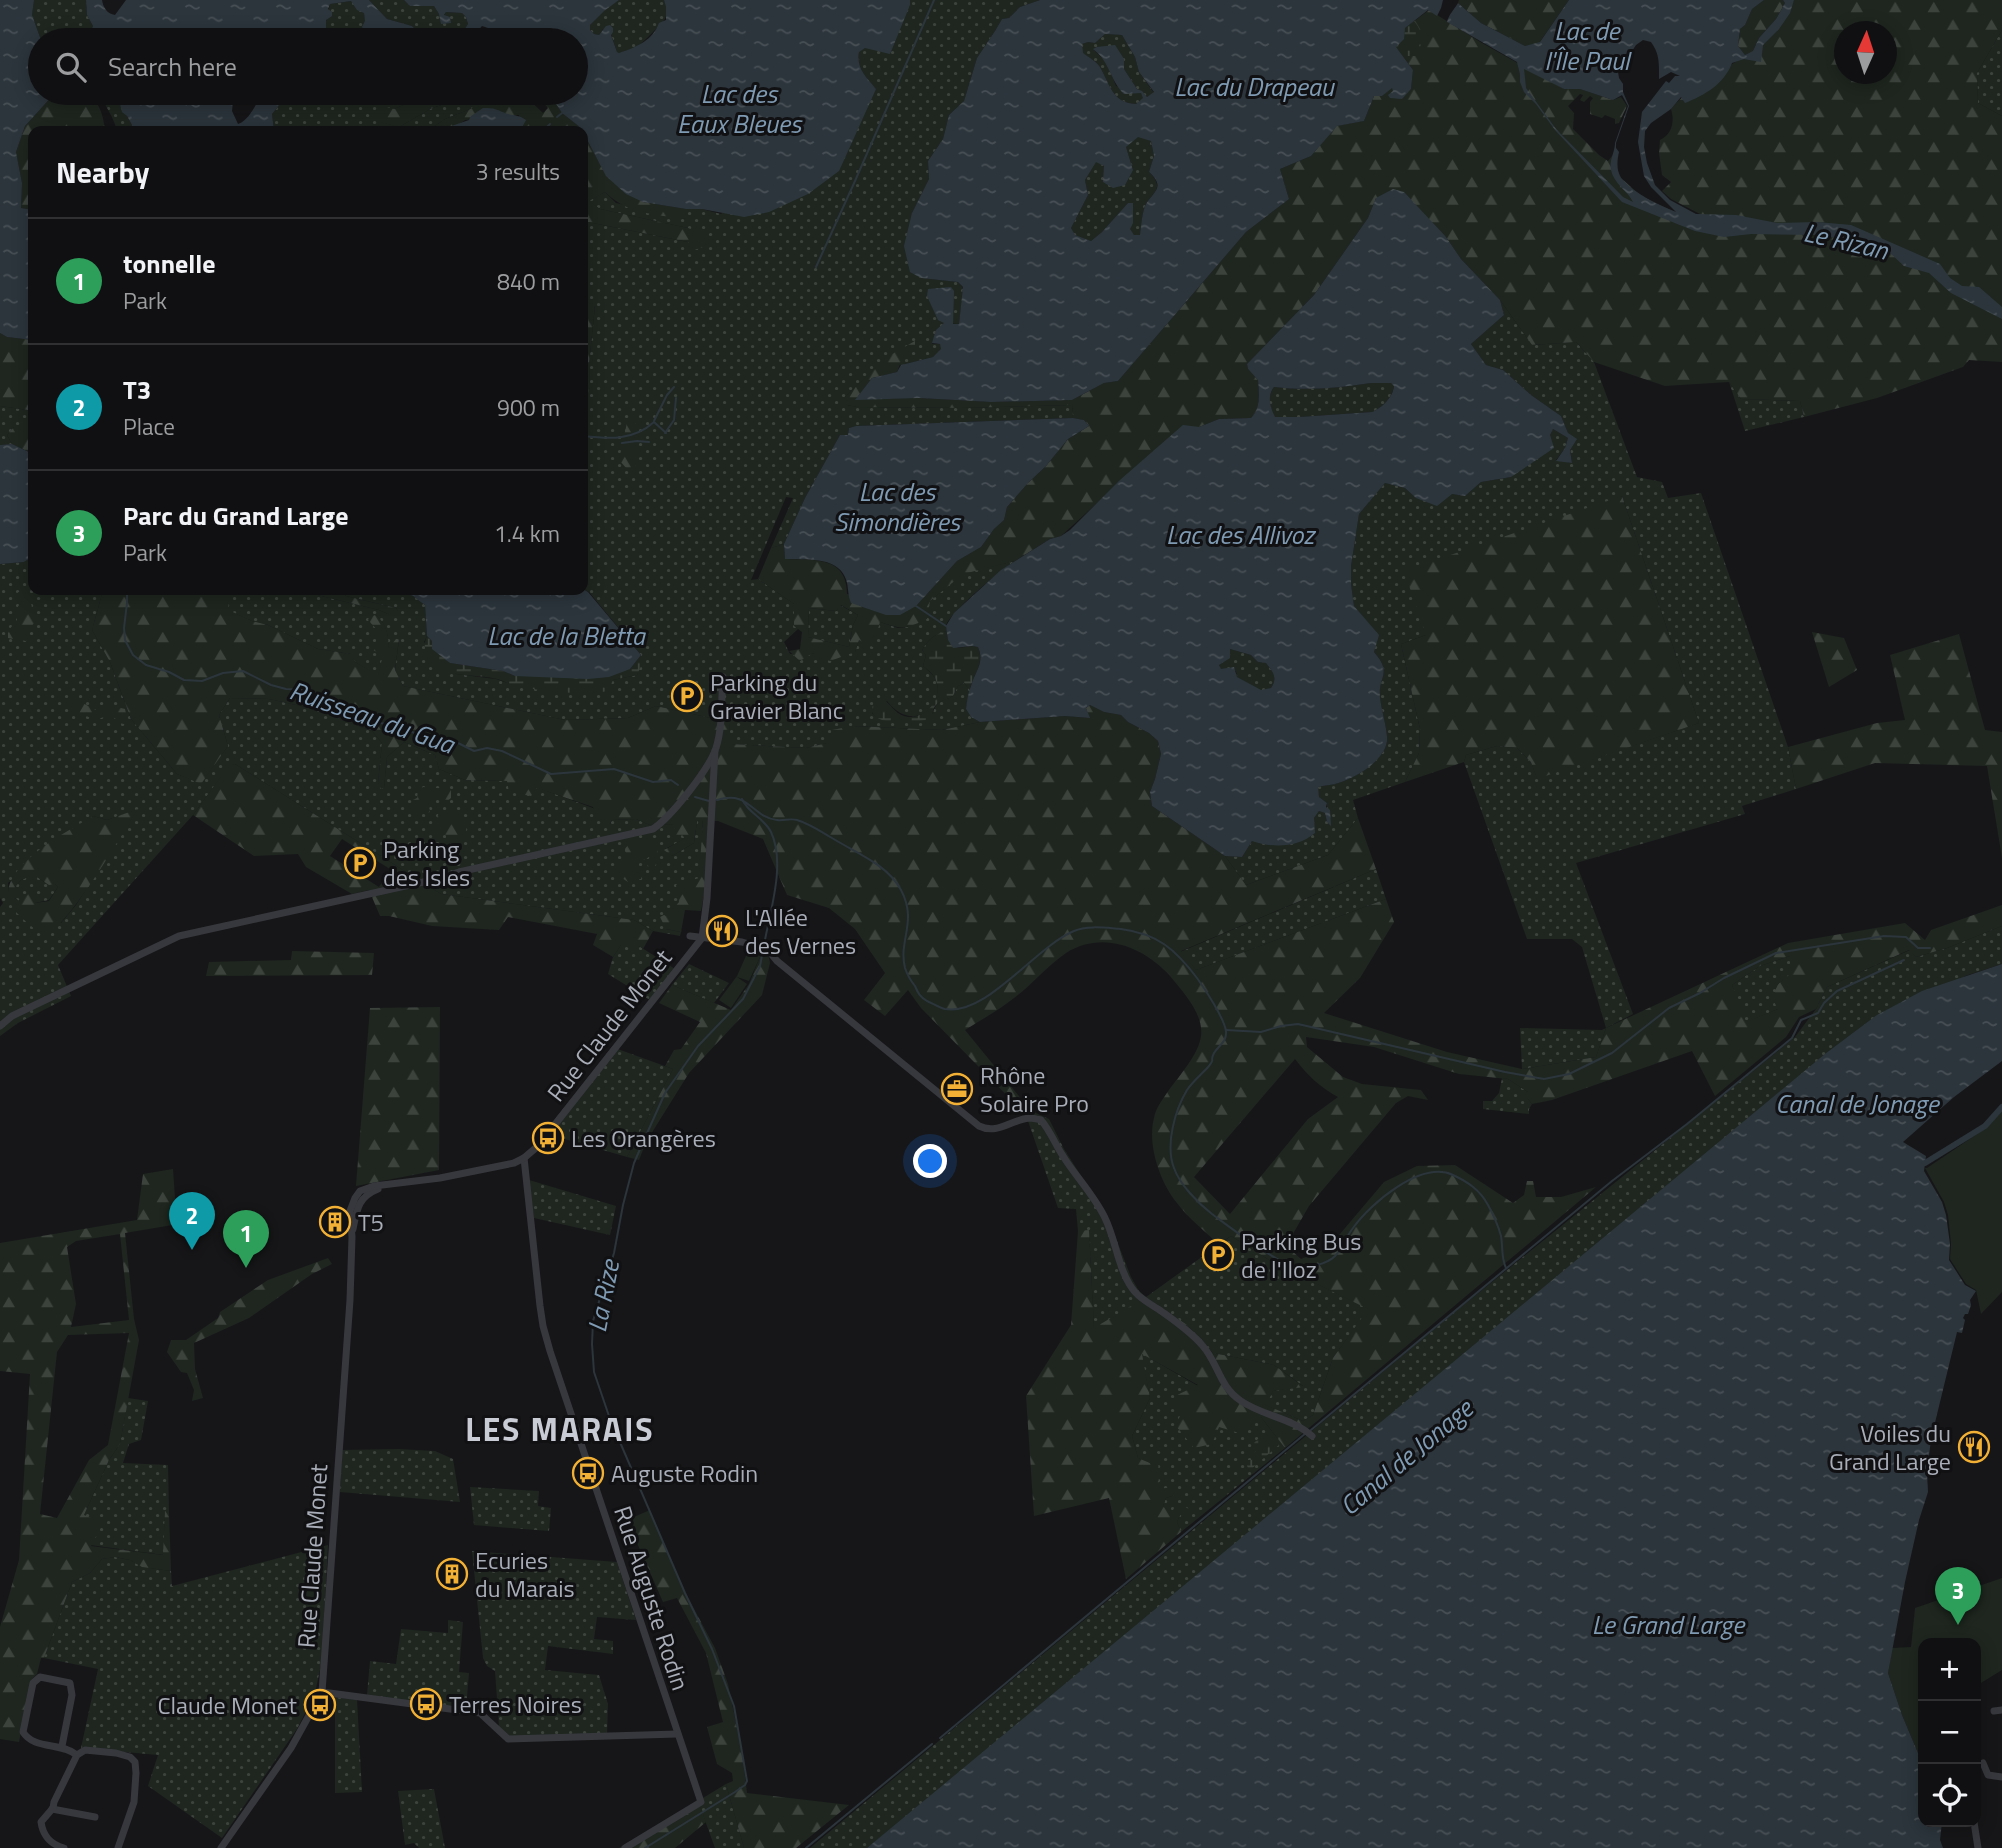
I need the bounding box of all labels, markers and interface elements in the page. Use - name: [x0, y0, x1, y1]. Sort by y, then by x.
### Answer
- water label: Lac de l'Île Paul: [1545, 11, 1633, 80]
- north arrow: [1834, 21, 1897, 84]
- search box: [28, 28, 588, 105]
- text: Search here: [108, 47, 237, 86]
- icon: search: [52, 48, 90, 86]
- water label: Lac du Drapeau: [1174, 67, 1336, 106]
- water label: Lac des Eaux Bleues: [677, 74, 803, 143]
- text: Nearby: [56, 149, 149, 195]
- text: 3 results: [476, 154, 560, 189]
- water label: Le Rizan: [1800, 212, 1893, 270]
- text: tonnelle: [123, 244, 216, 283]
- text: 1: [73, 264, 85, 299]
- text: 840 m: [497, 264, 560, 299]
- text: Park: [123, 283, 167, 318]
- text: T3: [123, 370, 151, 409]
- text: 2: [73, 390, 85, 425]
- text: 900 m: [497, 390, 560, 425]
- text: Place: [123, 409, 175, 444]
- water label: Lac des Simondières: [834, 472, 962, 541]
- text: Parc du Grand Large: [123, 496, 348, 535]
- water label: Lac des Allivoz: [1166, 515, 1316, 554]
- text: 3: [73, 516, 85, 551]
- text: 1.4 km: [494, 516, 560, 551]
- text: Park: [123, 535, 167, 570]
- water label: Lac de la Bletta: [487, 616, 647, 655]
- place label: Parking du Gravier Blanc: [710, 664, 843, 728]
- water label: Ruisseau du Gua: [285, 671, 461, 764]
- parking icon: Parking du Gravier Blanc: [670, 679, 704, 713]
- place label: Parking des Isles: [383, 831, 470, 895]
- parking icon: Parking des Isles: [343, 846, 377, 880]
- place label: L'Allée des Vernes: [745, 899, 856, 963]
- restaurant icon: L'Allée des Vernes: [705, 914, 739, 948]
- street label: Rue Claude Monet: [538, 941, 680, 1109]
- place label: Rhône Solaire Pro: [980, 1057, 1089, 1121]
- office icon: Rhône Solaire Pro: [940, 1072, 974, 1106]
- water label: Canal de Jonage: [1775, 1084, 1941, 1123]
- place label: Les Orangères: [571, 1120, 716, 1156]
- bus stop icon: Les Orangères: [531, 1121, 565, 1155]
- your location: [913, 1144, 947, 1178]
- pin: 2: [169, 1192, 215, 1250]
- place label: T5: [358, 1204, 384, 1240]
- building icon: T5: [318, 1205, 352, 1239]
- pin: 1: [223, 1210, 269, 1268]
- place label: Parking Bus de l'Iloz: [1241, 1223, 1361, 1287]
- parking icon: Parking Bus de l'Iloz: [1201, 1238, 1235, 1272]
- water label: La Rize: [577, 1255, 629, 1335]
- water label: Canal de Jonage: [1331, 1388, 1483, 1525]
- district label: LES MARAIS: [465, 1405, 655, 1453]
- place label: Voiles du Grand Large: [1829, 1415, 1951, 1479]
- restaurant icon: Voiles du Grand Large: [1957, 1430, 1991, 1464]
- place label: Auguste Rodin: [611, 1455, 758, 1491]
- bus stop icon: Auguste Rodin: [571, 1456, 605, 1490]
- street label: Rue Claude Monet: [288, 1462, 336, 1649]
- street label: Rue Auguste Rodin: [605, 1501, 699, 1695]
- place label: Ecuries du Marais: [475, 1542, 575, 1606]
- building icon: Ecuries du Marais: [435, 1557, 469, 1591]
- pin: 3: [1935, 1567, 1981, 1625]
- water label: Le Grand Large: [1592, 1605, 1746, 1644]
- map controls: [1918, 1638, 1981, 1827]
- button: +: [1918, 1638, 1981, 1701]
- place label: Terres Noires: [449, 1686, 582, 1722]
- place label: Claude Monet: [157, 1687, 298, 1723]
- bus stop icon: Terres Noires: [409, 1687, 443, 1721]
- bus stop icon: Claude Monet: [303, 1688, 337, 1722]
- button: −: [1918, 1701, 1981, 1764]
- button: locate: [1918, 1764, 1981, 1827]

